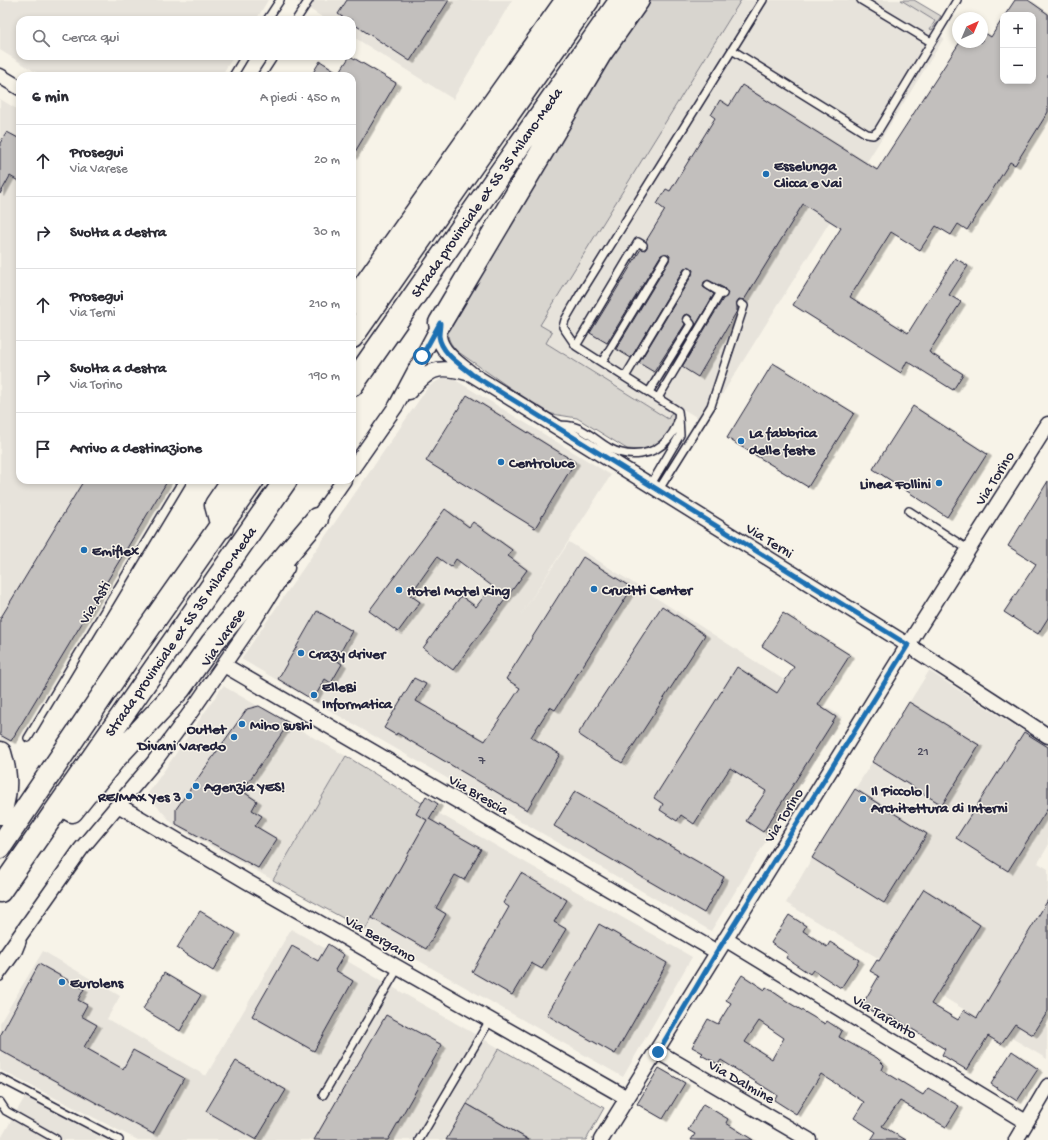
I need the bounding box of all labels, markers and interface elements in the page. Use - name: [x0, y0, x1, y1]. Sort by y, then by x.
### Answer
- north arrow: [952, 12, 988, 48]
- map controls: [1000, 12, 1036, 84]
- button: +: [1000, 12, 1036, 48]
- search box: [16, 16, 356, 60]
- icon: search: [30, 27, 52, 49]
- text: Cerca qui: [62, 29, 119, 47]
- button: −: [1000, 48, 1036, 84]
- street label: Strada provinciale ex SS 35 Milano-Meda: [408, 84, 568, 302]
- text: 6 min: [32, 88, 68, 108]
- text: A piedi · 450 m: [260, 91, 340, 106]
- text: Prosegui: [70, 144, 123, 162]
- icon: ahead: [32, 150, 54, 172]
- text: 20 m: [314, 153, 340, 168]
- place label: Esselunga Clicca e Vai: [773, 158, 842, 193]
- text: Via Varese: [70, 162, 128, 177]
- marker: Esselunga Clicca e Vai: [761, 169, 771, 179]
- icon: right: [32, 222, 54, 244]
- text: Svolta a destra: [70, 224, 166, 242]
- text: 30 m: [314, 225, 340, 240]
- text: Prosegui: [70, 288, 123, 306]
- icon: ahead: [32, 294, 54, 316]
- text: 210 m: [309, 297, 340, 312]
- text: Via Terni: [70, 306, 116, 321]
- route start: [413, 347, 431, 365]
- text: Svolta a destra: [70, 360, 166, 378]
- icon: right: [32, 366, 54, 388]
- text: 190 m: [309, 369, 340, 384]
- text: Via Torino: [70, 378, 122, 393]
- place label: La fabbrica delle feste: [749, 425, 818, 460]
- marker: La fabbrica delle feste: [736, 436, 746, 446]
- icon: arrive: [32, 438, 54, 460]
- text: Arrivo a destinazione: [70, 440, 202, 458]
- street label: Via Torino: [971, 448, 1019, 510]
- place label: Centroluce: [508, 455, 576, 473]
- marker: Centroluce: [496, 457, 506, 467]
- place label: Linea Follini: [860, 476, 931, 494]
- marker: Linea Follini: [934, 478, 944, 488]
- street label: Via Terni: [741, 520, 796, 563]
- street label: Strada provinciale ex SS 35 Milano-Meda: [102, 523, 262, 741]
- place label: Emiflex: [92, 543, 139, 561]
- marker: Emiflex: [79, 545, 89, 555]
- street label: Via Asti: [75, 578, 116, 629]
- place label: Crucitti Center: [601, 582, 694, 600]
- place label: Hotel Motel King: [407, 583, 511, 601]
- marker: Crucitti Center: [589, 584, 599, 594]
- marker: Hotel Motel King: [394, 585, 404, 595]
- street label: Via Varese: [197, 605, 250, 672]
- place label: Crazy driver: [308, 646, 387, 664]
- marker: Crazy driver: [296, 648, 306, 658]
- place label: ElleBi Informatica: [322, 679, 393, 714]
- marker: ElleBi Informatica: [309, 690, 319, 700]
- place label: Miho sushi: [250, 717, 312, 735]
- marker: Miho sushi: [237, 719, 247, 729]
- place label: Outlet Divani Varedo: [136, 721, 228, 756]
- marker: Outlet Divani Varedo: [229, 732, 239, 742]
- house number: 21: [917, 745, 929, 760]
- house number: 7: [478, 754, 487, 769]
- street label: Via Brescia: [444, 771, 512, 820]
- place label: Agenzia YES!: [203, 779, 285, 797]
- marker: Agenzia YES!: [191, 781, 201, 791]
- place label: Il Piccolo | Architettura di Interni: [870, 783, 1008, 818]
- street label: Via Torino: [760, 785, 808, 847]
- place label: RE/MAX Yes 3: [97, 789, 181, 807]
- marker: RE/MAX Yes 3: [184, 791, 194, 801]
- marker: Il Piccolo | Architettura di Interni: [858, 794, 868, 804]
- street label: Via Bergamo: [340, 912, 419, 968]
- place label: Eurolens: [70, 975, 125, 993]
- marker: Eurolens: [57, 977, 67, 987]
- street label: Via Taranto: [848, 991, 920, 1044]
- route end: [649, 1043, 667, 1061]
- street label: Via Dalmine: [704, 1056, 778, 1109]

